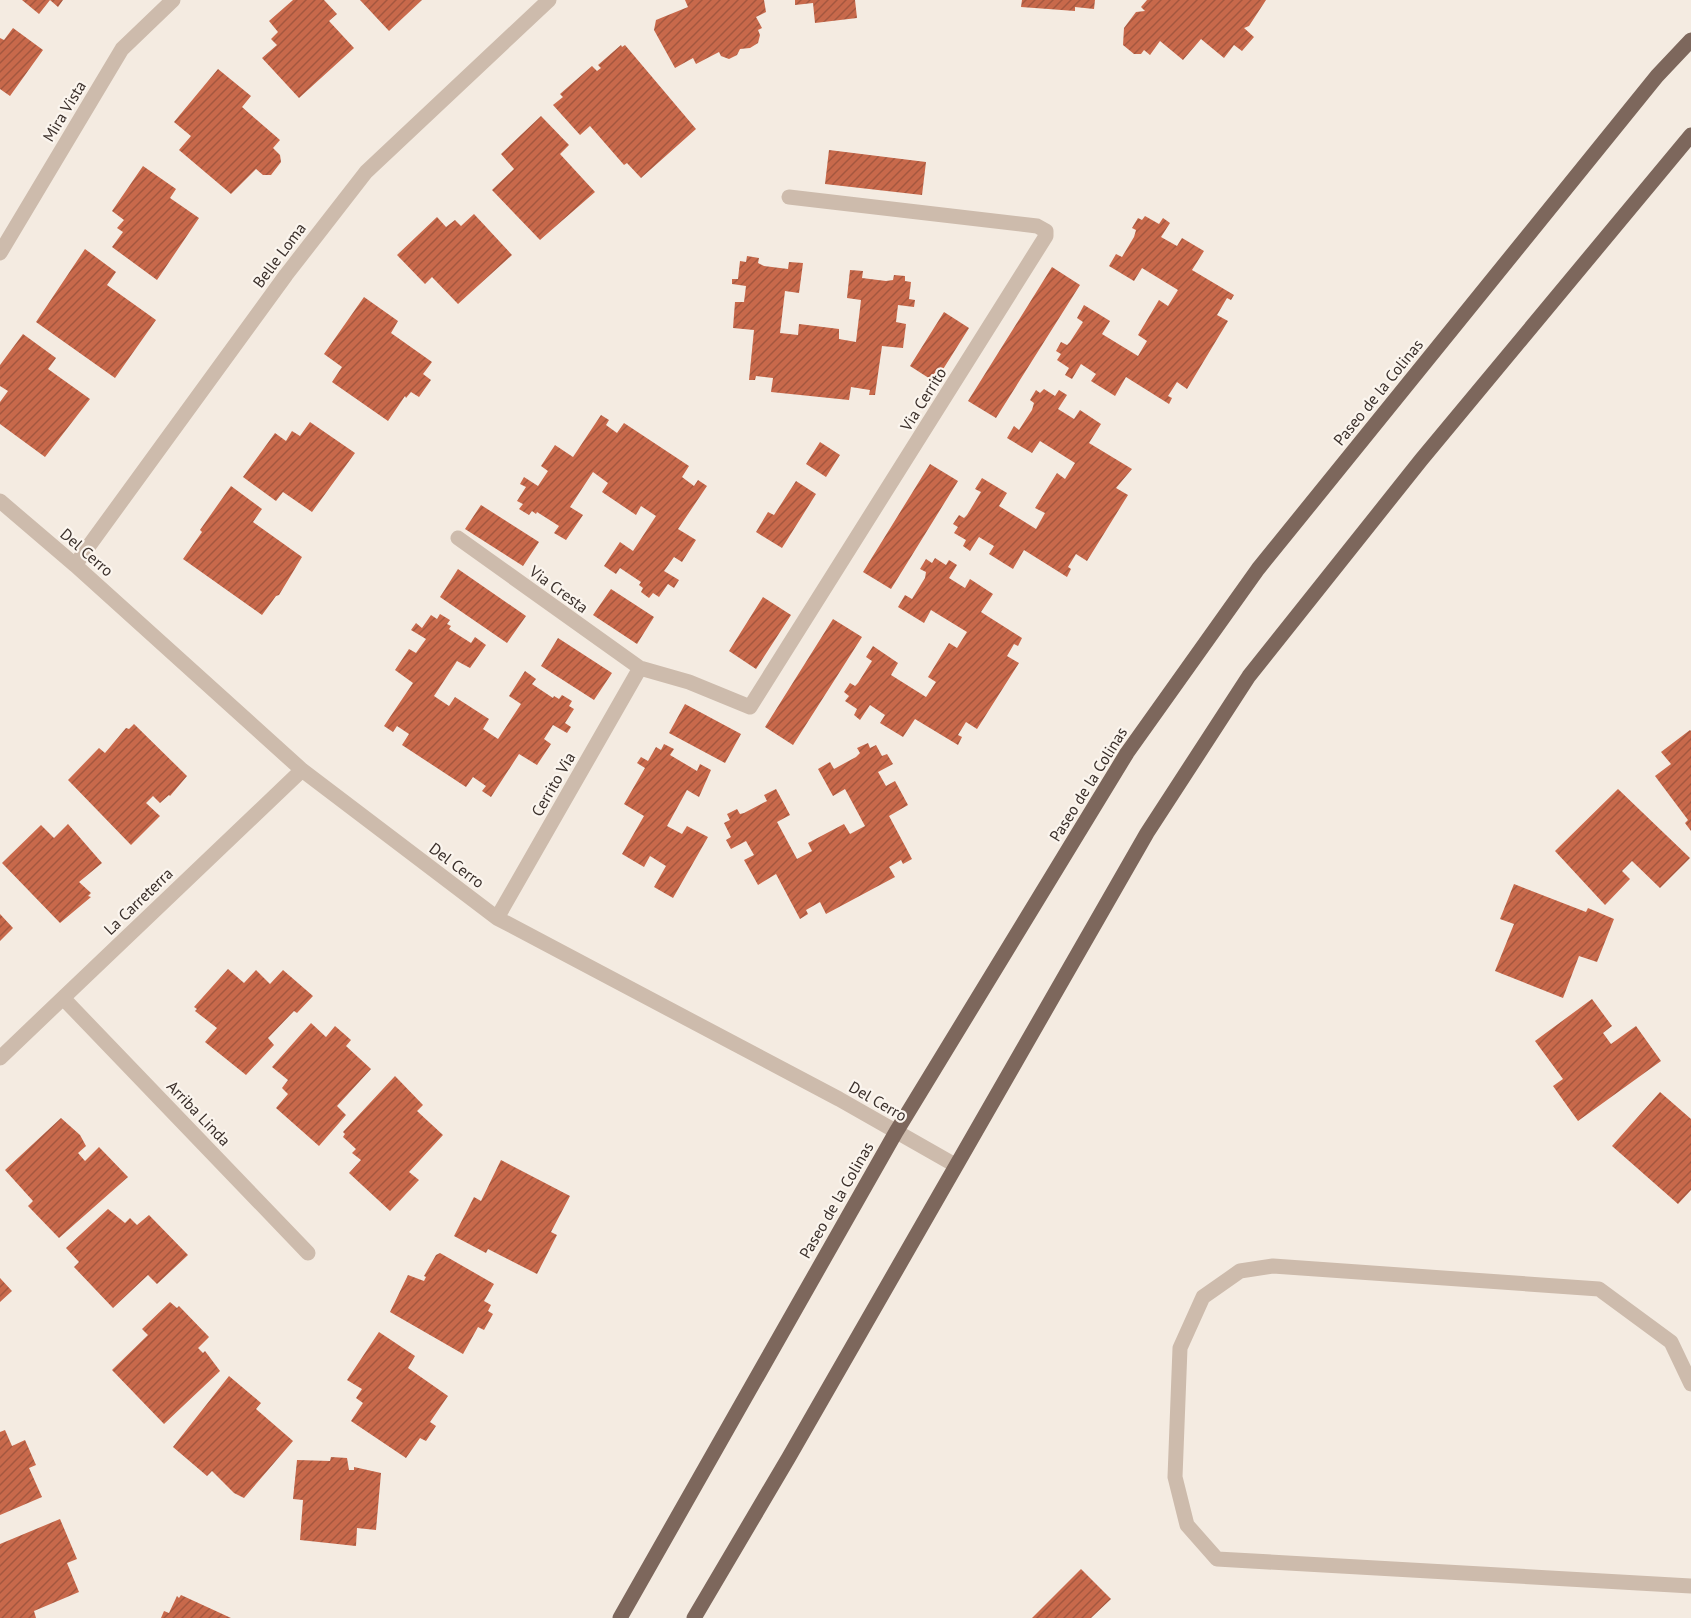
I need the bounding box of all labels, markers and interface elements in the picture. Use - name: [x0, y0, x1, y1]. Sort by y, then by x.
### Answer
- street label: Mira Vista: [38, 77, 90, 145]
- street label: Belle Loma: [248, 219, 310, 291]
- street label: Paseo de la Colinas: [1329, 334, 1427, 449]
- street label: Via Cerrito: [895, 363, 950, 435]
- street label: Del Cerro: [56, 524, 118, 580]
- street label: Via Cresta: [525, 560, 592, 617]
- street label: Paseo de la Colinas: [1045, 723, 1131, 845]
- street label: Cerrito Via: [527, 748, 579, 820]
- street label: Del Cerro: [426, 838, 488, 892]
- street label: La Carreterra: [99, 863, 177, 939]
- street label: Arriba Linda: [163, 1076, 235, 1150]
- street label: Del Cerro: [845, 1076, 911, 1126]
- street label: Paseo de la Colinas: [795, 1138, 878, 1262]

